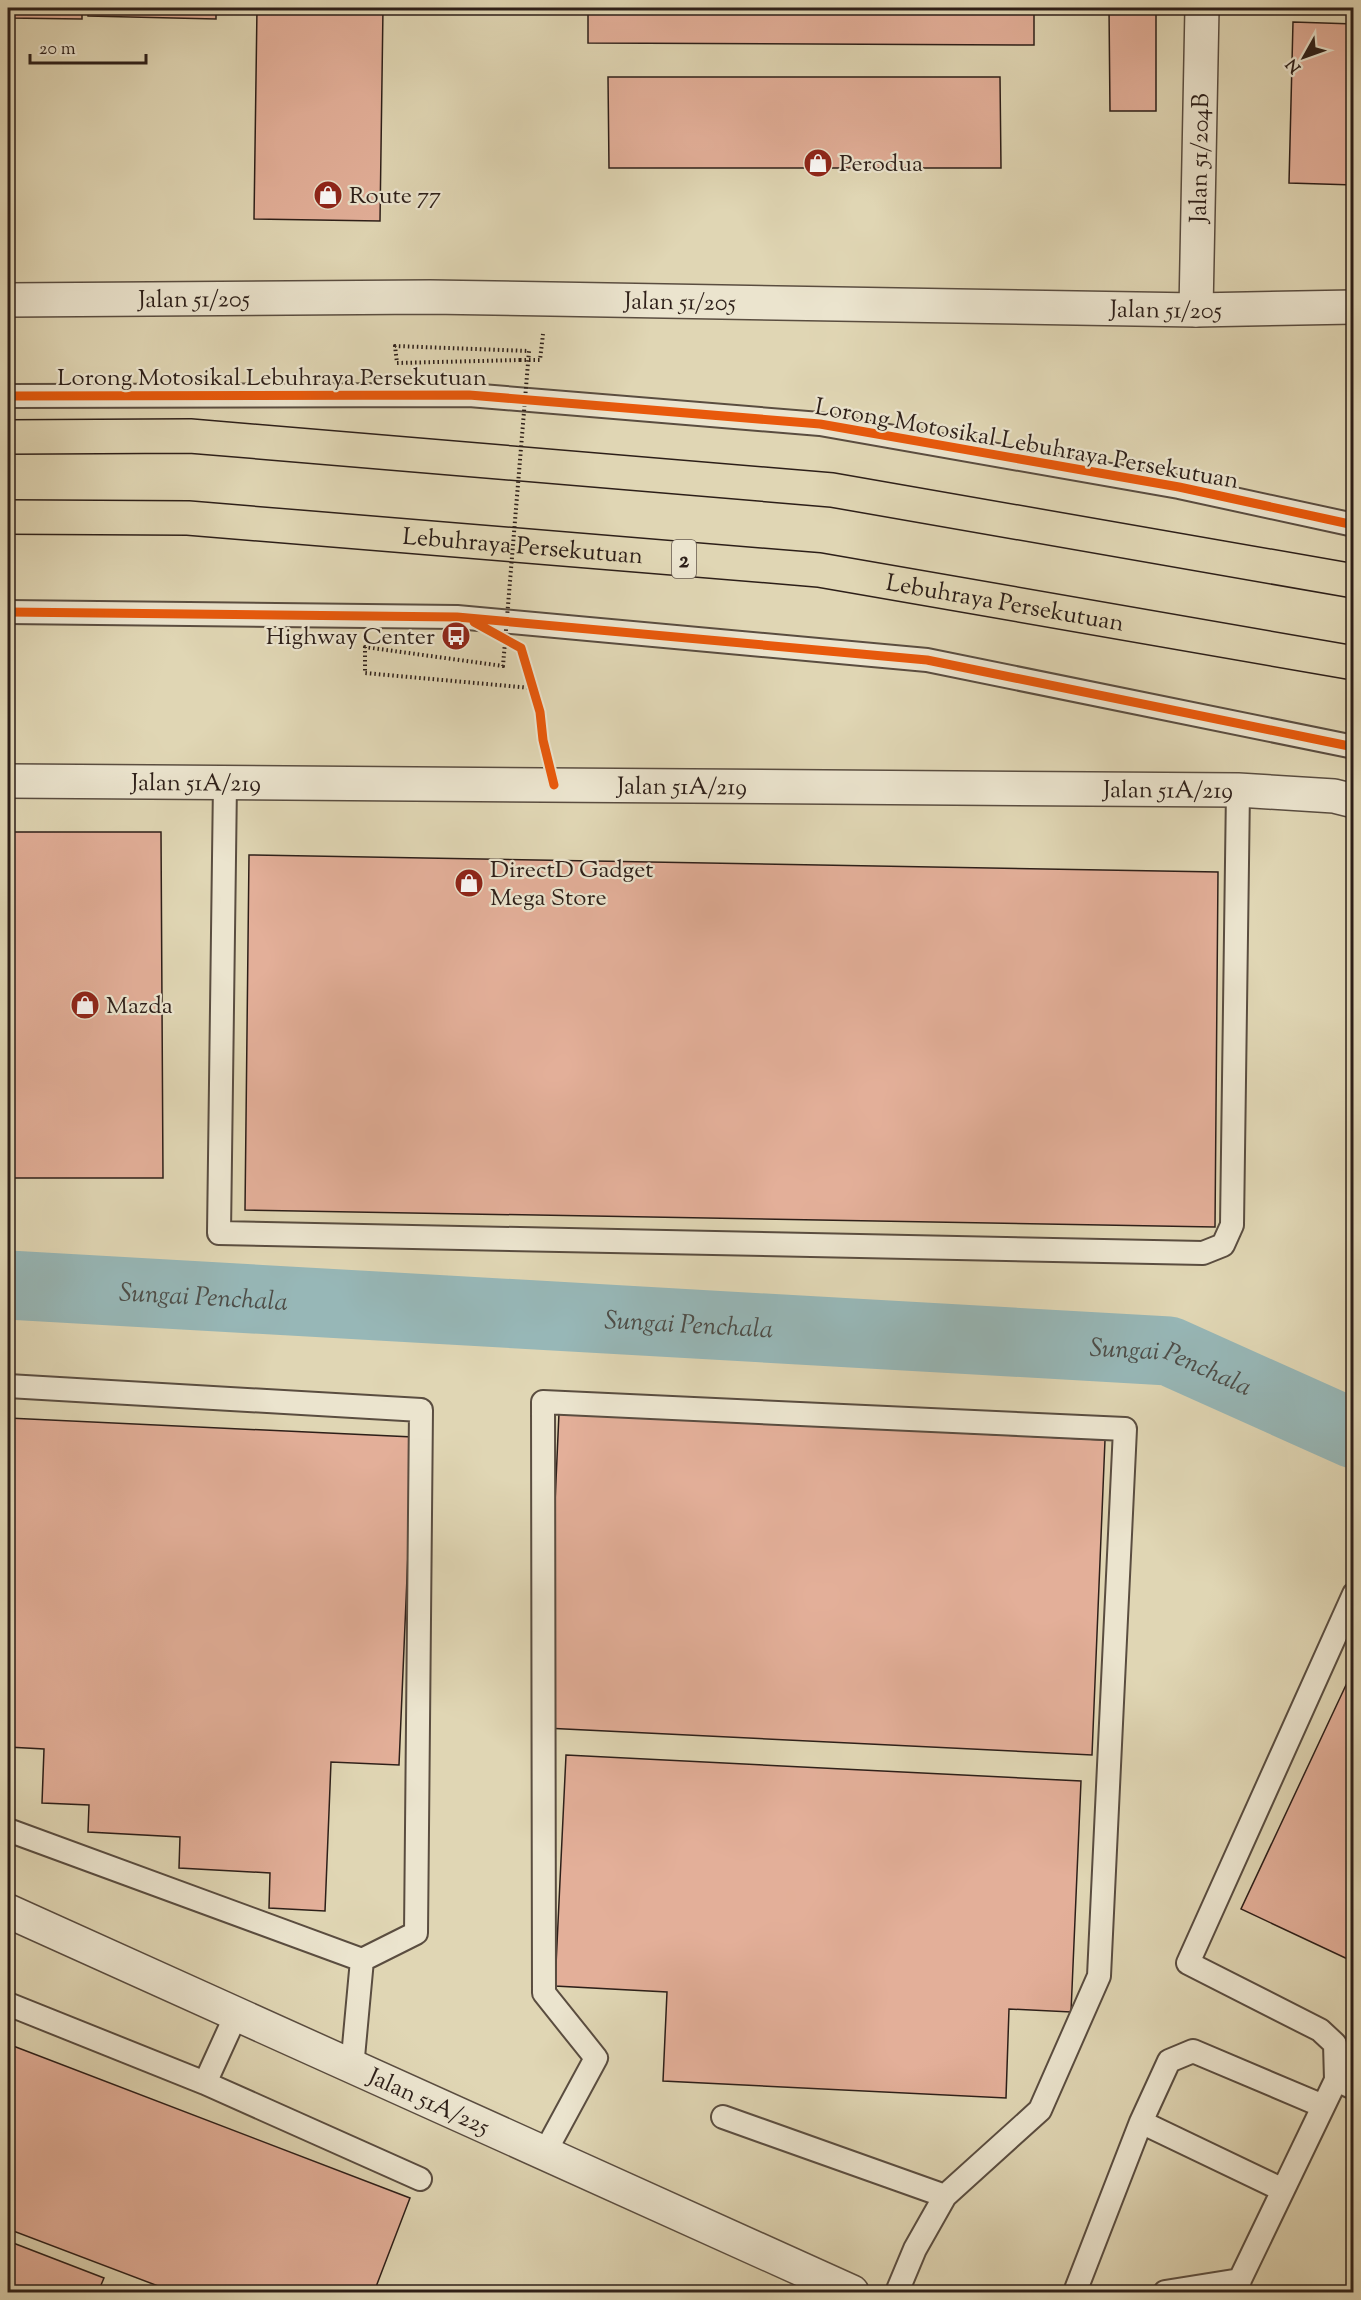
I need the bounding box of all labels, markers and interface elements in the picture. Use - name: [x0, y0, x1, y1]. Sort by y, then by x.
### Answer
- scale bar: [30, 27, 146, 65]
- north arrow: [1274, 27, 1334, 87]
- text: 20 m: [39, 37, 76, 63]
- text: N: [1281, 53, 1307, 77]
- street label: Jalan 51/204B: [1183, 93, 1219, 225]
- shop icon: Perodua: [802, 147, 834, 179]
- place label: Perodua: [839, 148, 923, 182]
- shop icon: Route 77: [312, 179, 344, 211]
- place label: Route 77: [349, 180, 441, 214]
- street label: Jalan 51/205: [136, 283, 250, 318]
- street label: Jalan 51/205: [622, 285, 736, 321]
- street label: Jalan 51/205: [1108, 294, 1222, 329]
- street label: Lorong Motosikal Lebuhraya Persekutuan: [57, 362, 487, 396]
- street label: Lorong Motosikal Lebuhraya Persekutuan: [812, 391, 1241, 499]
- street label: Lebuhraya Persekutuan: [401, 521, 644, 574]
- road number: 2: [672, 540, 696, 578]
- street label: Lebuhraya Persekutuan: [883, 567, 1126, 642]
- bus stop icon: Highway Center: [440, 620, 472, 652]
- place label: Highway Center: [266, 621, 435, 655]
- street label: Jalan 51A/219: [129, 767, 261, 802]
- street label: Jalan 51A/219: [615, 770, 747, 805]
- street label: Jalan 51A/219: [1101, 774, 1233, 809]
- place label: DirectD Gadget Mega Store: [490, 854, 654, 916]
- shop icon: DirectD Gadget Mega Store: [453, 867, 485, 899]
- shop icon: Mazda: [69, 989, 101, 1021]
- place label: Mazda: [106, 990, 173, 1024]
- water label: Sungai Penchala: [118, 1275, 289, 1322]
- water label: Sungai Penchala: [603, 1303, 774, 1349]
- water label: Sungai Penchala: [1089, 1331, 1257, 1407]
- street label: Jalan 51A/225: [360, 2060, 494, 2145]

